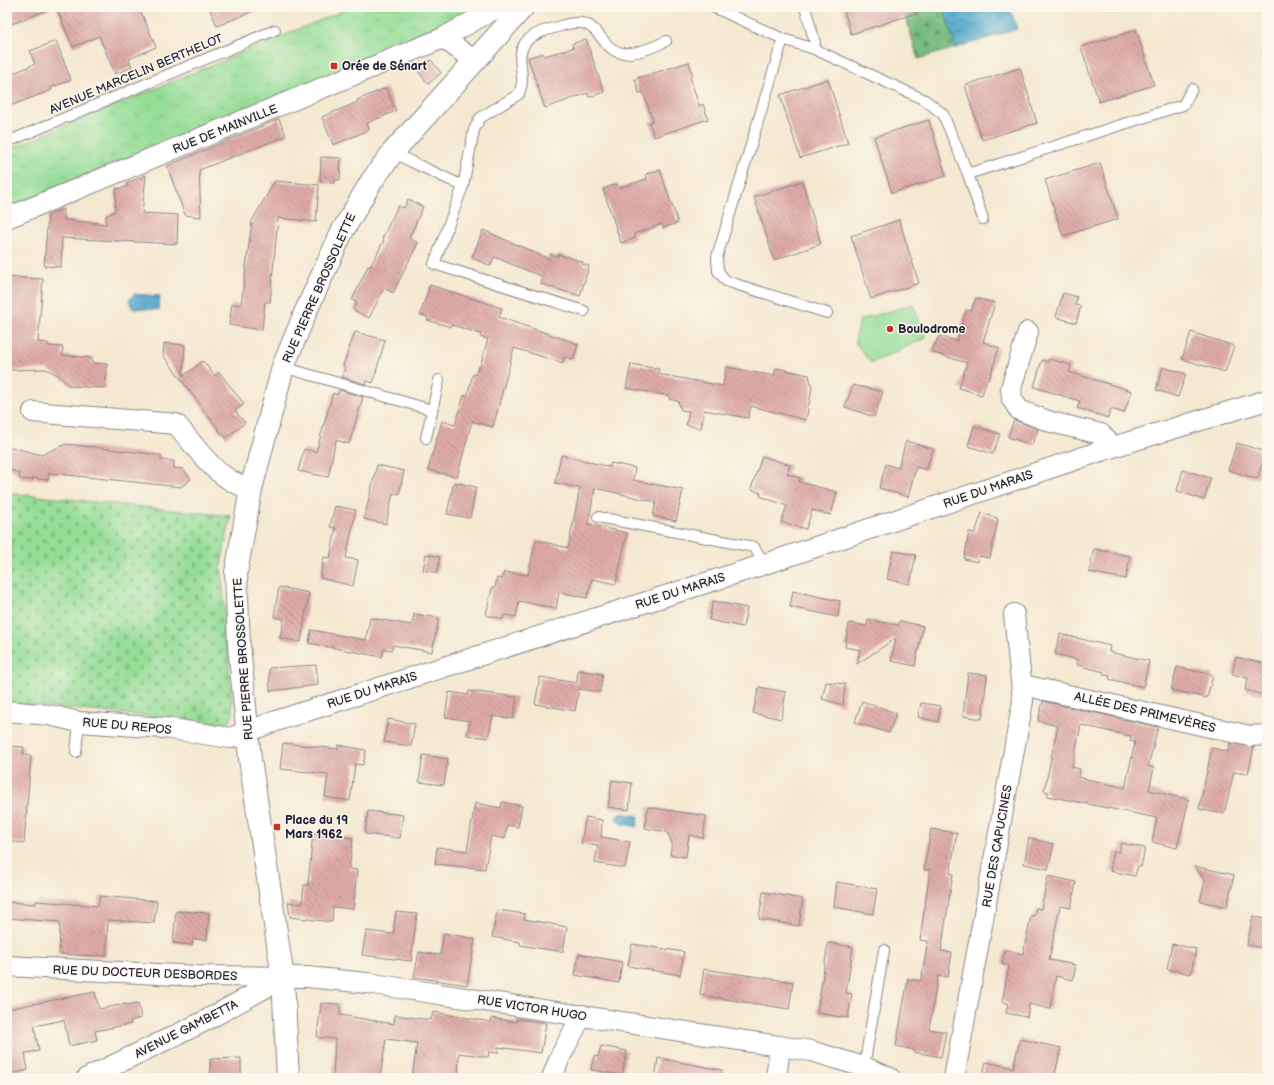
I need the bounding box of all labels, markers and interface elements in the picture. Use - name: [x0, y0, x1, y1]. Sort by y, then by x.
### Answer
- street label: AVENUE MARCELIN BERTHELOT: [47, 31, 226, 118]
- place label: Orée de Sénart: [342, 59, 427, 74]
- marker: Orée de Sénart: [329, 61, 339, 71]
- street label: RUE DE MAINVILLE: [171, 102, 280, 157]
- street label: RUE PIERRE BROSSOLETTE: [280, 211, 359, 365]
- place label: Boulodrome: [898, 322, 965, 337]
- marker: Boulodrome: [885, 324, 895, 334]
- street label: RUE DU MARAIS: [941, 467, 1035, 512]
- street label: RUE DU MARAIS: [633, 570, 727, 613]
- street label: RUE PIERRE BROSSOLETTE: [230, 577, 257, 741]
- street label: RUE DU MARAIS: [325, 669, 419, 712]
- street label: ALLÉE DES PRIMEVÈRES: [1073, 687, 1217, 736]
- street label: RUE DU REPOS: [82, 715, 172, 738]
- street label: RUE DES CAPUCINES: [979, 784, 1016, 909]
- place label: Place du 19 Mars 1962: [285, 813, 348, 842]
- marker: Place du 19 Mars 1962: [272, 822, 282, 832]
- street label: RUE DU DOCTEUR DESBORDES: [52, 963, 238, 984]
- street label: RUE VICTOR HUGO: [476, 992, 588, 1025]
- street label: AVENUE GAMBETTA: [132, 997, 241, 1062]

